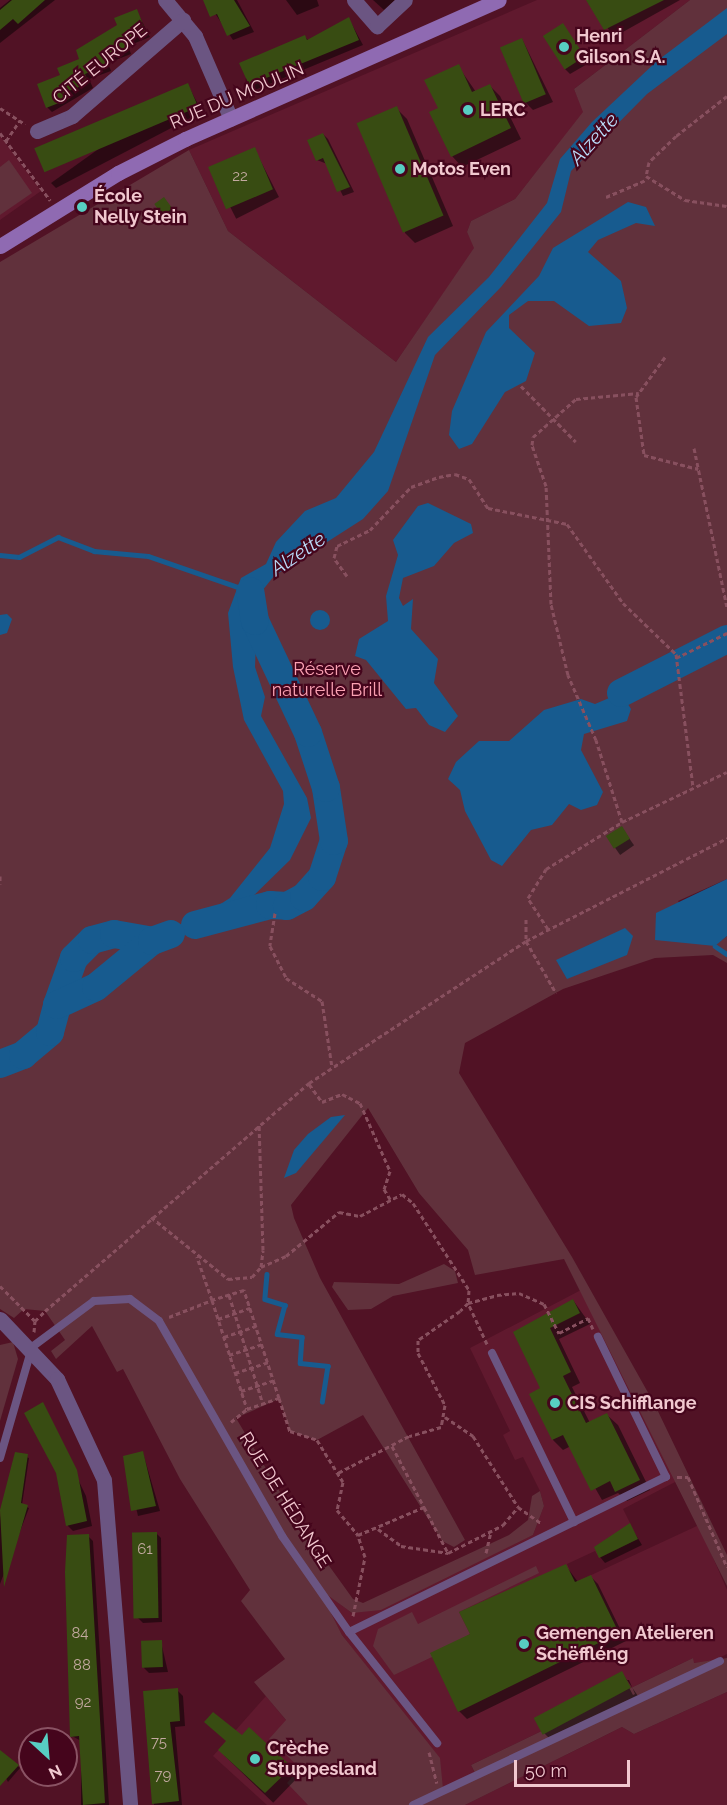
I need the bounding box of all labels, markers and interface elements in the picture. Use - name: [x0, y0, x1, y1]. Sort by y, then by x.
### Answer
- street label: CITÉ EUROPE: [48, 19, 152, 109]
- place label: Henri Gilson S.A.: [576, 26, 666, 68]
- marker: Henri Gilson S.A.: [557, 40, 571, 54]
- street label: RUE DU MOULIN: [167, 58, 307, 134]
- place label: LERC: [480, 99, 526, 121]
- marker: LERC: [461, 103, 475, 117]
- water label: Alzette: [565, 108, 623, 170]
- place label: Motos Even: [412, 158, 511, 180]
- marker: Motos Even: [393, 162, 407, 176]
- house number: 22: [232, 168, 248, 186]
- place label: École Nelly Stein: [94, 186, 187, 228]
- marker: École Nelly Stein: [75, 200, 89, 214]
- water label: Alzette: [266, 527, 330, 581]
- park label: Réserve naturelle Brill: [272, 659, 382, 702]
- place label: CIS Schifflange: [567, 1392, 696, 1414]
- marker: CIS Schifflange: [548, 1396, 562, 1410]
- street label: RUE DE HÉDANGE: [235, 1428, 335, 1572]
- house number: 61: [137, 1541, 153, 1559]
- place label: Gemengen Atelieren Schëffléng: [536, 1623, 714, 1666]
- house number: 84: [71, 1625, 89, 1643]
- marker: Gemengen Atelieren Schëffléng: [517, 1637, 531, 1651]
- house number: 88: [73, 1657, 91, 1675]
- house number: 92: [75, 1694, 91, 1712]
- north arrow: [18, 1727, 78, 1787]
- house number: 75: [151, 1734, 167, 1752]
- place label: Crèche Stuppesland: [267, 1738, 377, 1780]
- scale bar: [517, 1748, 632, 1786]
- marker: Crèche Stuppesland: [248, 1752, 262, 1766]
- text: 50 m: [525, 1760, 567, 1781]
- text: N: [46, 1761, 65, 1783]
- house number: 79: [155, 1767, 171, 1785]

